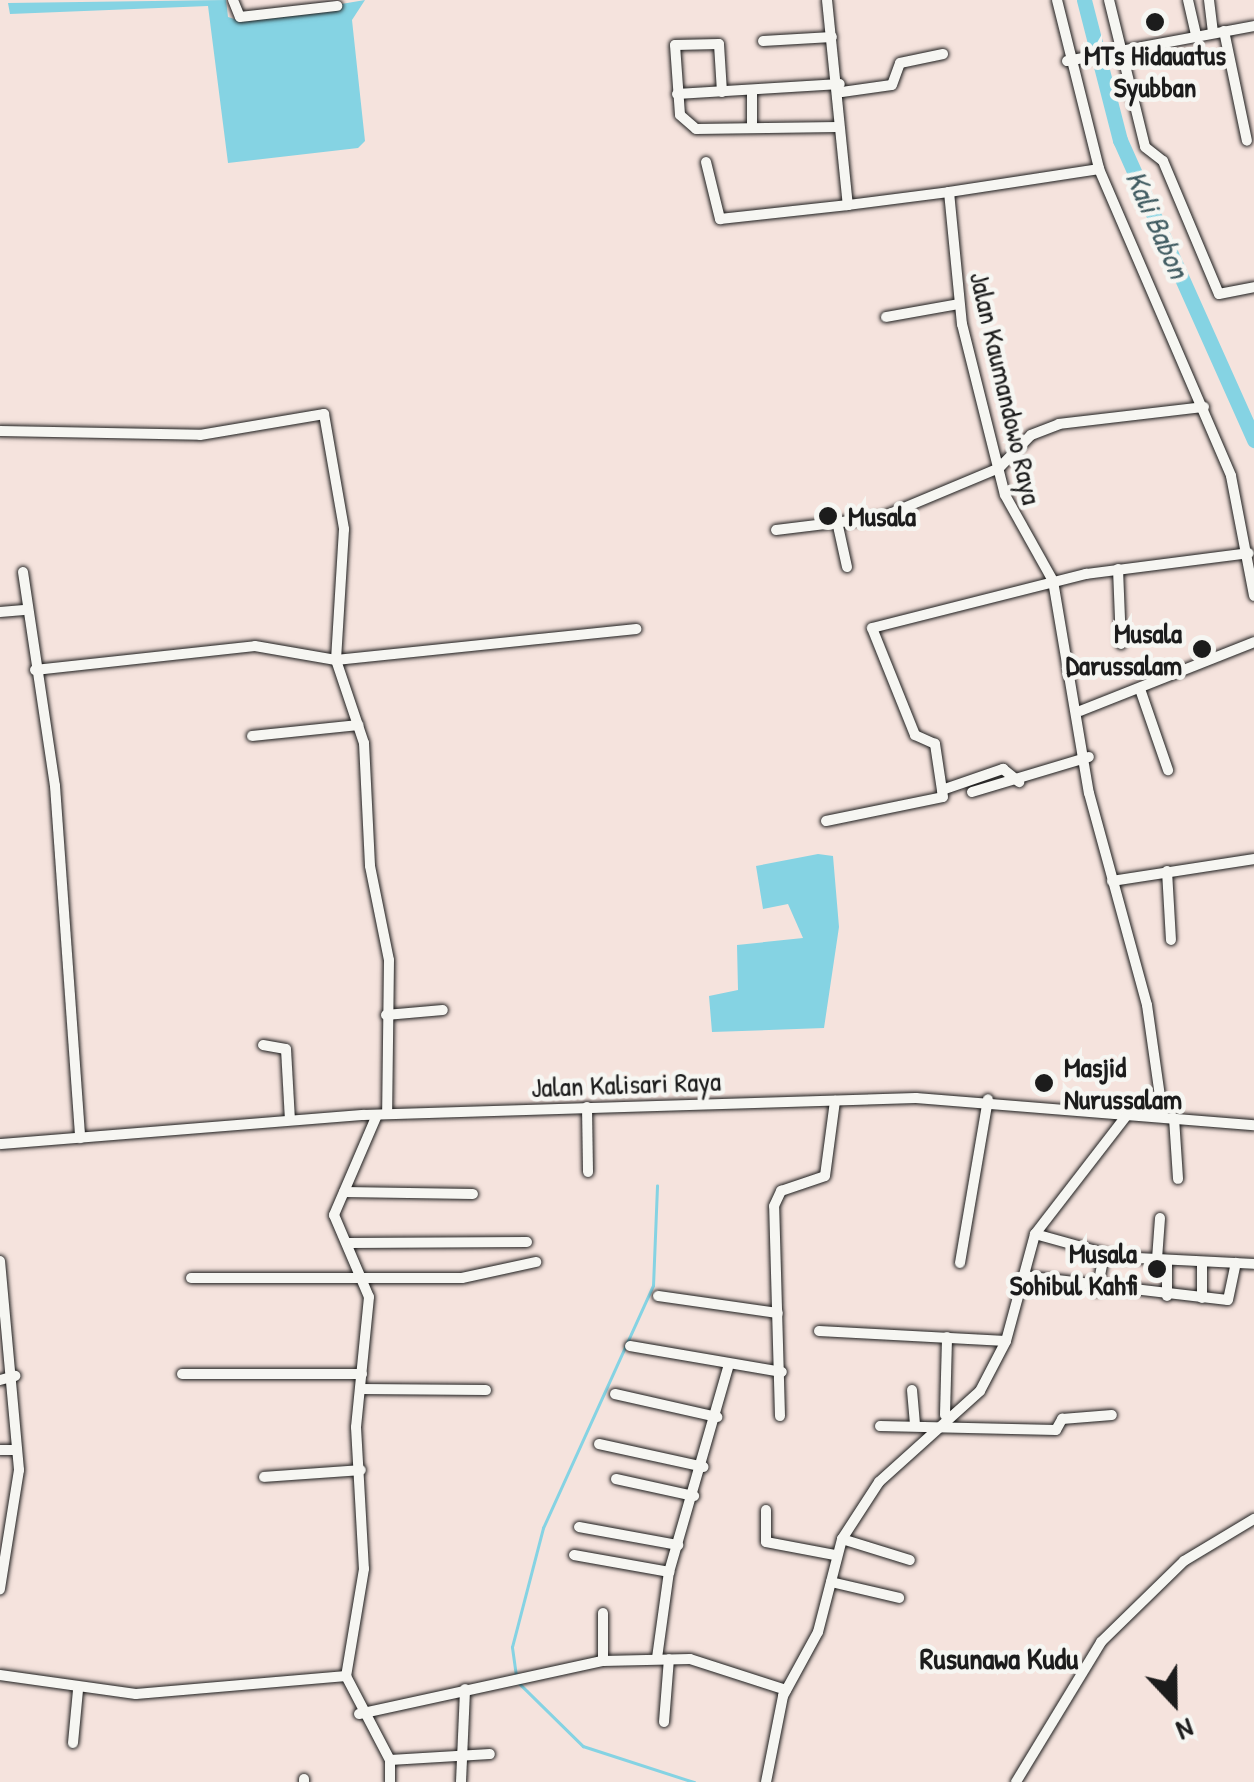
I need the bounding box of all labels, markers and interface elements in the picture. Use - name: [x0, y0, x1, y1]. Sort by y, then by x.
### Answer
- marker: MTs Hidauatus Syubban: [1144, 11, 1166, 33]
- place label: MTs Hidauatus Syubban: [1084, 38, 1226, 104]
- water label: Kali Babon: [1118, 165, 1198, 283]
- street label: Jalan Kaumandowo Raya: [963, 268, 1049, 508]
- place label: Musala: [848, 499, 916, 533]
- marker: Musala: [817, 505, 839, 527]
- place label: Musala Darussalam: [1066, 616, 1182, 682]
- marker: Musala Darussalam: [1191, 638, 1213, 660]
- place label: Masjid Nurussalam: [1064, 1050, 1182, 1116]
- street label: Jalan Kalisari Raya: [530, 1064, 722, 1104]
- marker: Masjid Nurussalam: [1033, 1072, 1055, 1094]
- place label: Musala Sohibul Kahfi: [1010, 1236, 1137, 1302]
- marker: Musala Sohibul Kahfi: [1146, 1258, 1168, 1280]
- district label: Rusunawa Kudu: [920, 1640, 1078, 1676]
- north arrow: [1124, 1652, 1224, 1752]
- text: N: [1171, 1709, 1199, 1750]

